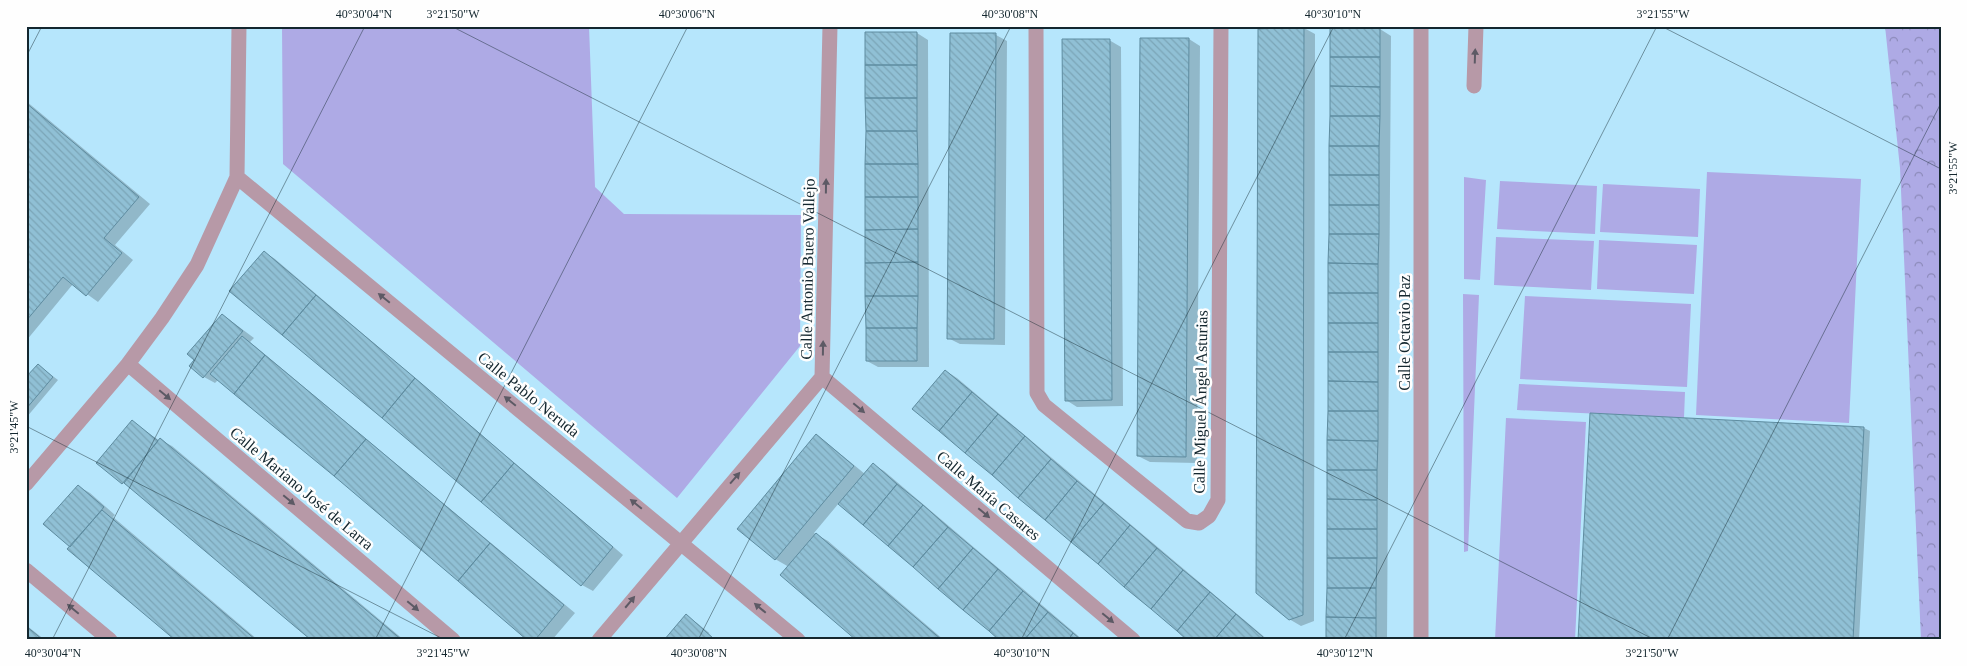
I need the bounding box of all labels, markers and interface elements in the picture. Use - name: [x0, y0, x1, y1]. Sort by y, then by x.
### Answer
- text: 40°30'04"N: [336, 7, 393, 21]
- text: 3°21'50"W: [426, 7, 480, 21]
- text: 40°30'06"N: [659, 7, 716, 21]
- text: 40°30'08"N: [982, 7, 1039, 21]
- text: 40°30'10"N: [1305, 7, 1362, 21]
- text: 3°21'55"W: [1636, 7, 1690, 21]
- one-way arrow: [1472, 48, 1480, 64]
- text: 3°21'55"W: [1946, 141, 1960, 195]
- one-way arrow: [822, 177, 830, 193]
- street label: Calle Antonio Buero Vallejo: [797, 178, 819, 360]
- street label: Calle Octavio Paz: [1396, 275, 1413, 391]
- one-way arrow: [379, 292, 391, 304]
- street label: Calle Miguel Ángel Asturias: [1189, 310, 1212, 494]
- one-way arrow: [819, 340, 827, 356]
- street label: Calle Pablo Neruda: [475, 348, 583, 440]
- one-way arrow: [158, 390, 171, 401]
- one-way arrow: [504, 396, 517, 407]
- text: 3°21'45"W: [7, 400, 21, 454]
- one-way arrow: [853, 403, 866, 414]
- street label: Calle Mariano José de Larra: [227, 424, 377, 553]
- street label: Calle María Casares: [934, 447, 1044, 544]
- one-way arrow: [729, 473, 741, 485]
- one-way arrow: [282, 495, 295, 506]
- one-way arrow: [629, 499, 642, 510]
- one-way arrow: [977, 508, 990, 519]
- one-way arrow: [625, 596, 636, 609]
- one-way arrow: [406, 600, 419, 611]
- one-way arrow: [66, 603, 79, 614]
- one-way arrow: [754, 603, 767, 614]
- one-way arrow: [1101, 613, 1114, 624]
- text: 40°30'04"N: [25, 646, 82, 660]
- text: 3°21'45"W: [416, 646, 470, 660]
- text: 40°30'08"N: [671, 646, 728, 660]
- text: 40°30'10"N: [994, 646, 1051, 660]
- text: 40°30'12"N: [1317, 646, 1374, 660]
- text: 3°21'50"W: [1625, 646, 1679, 660]

